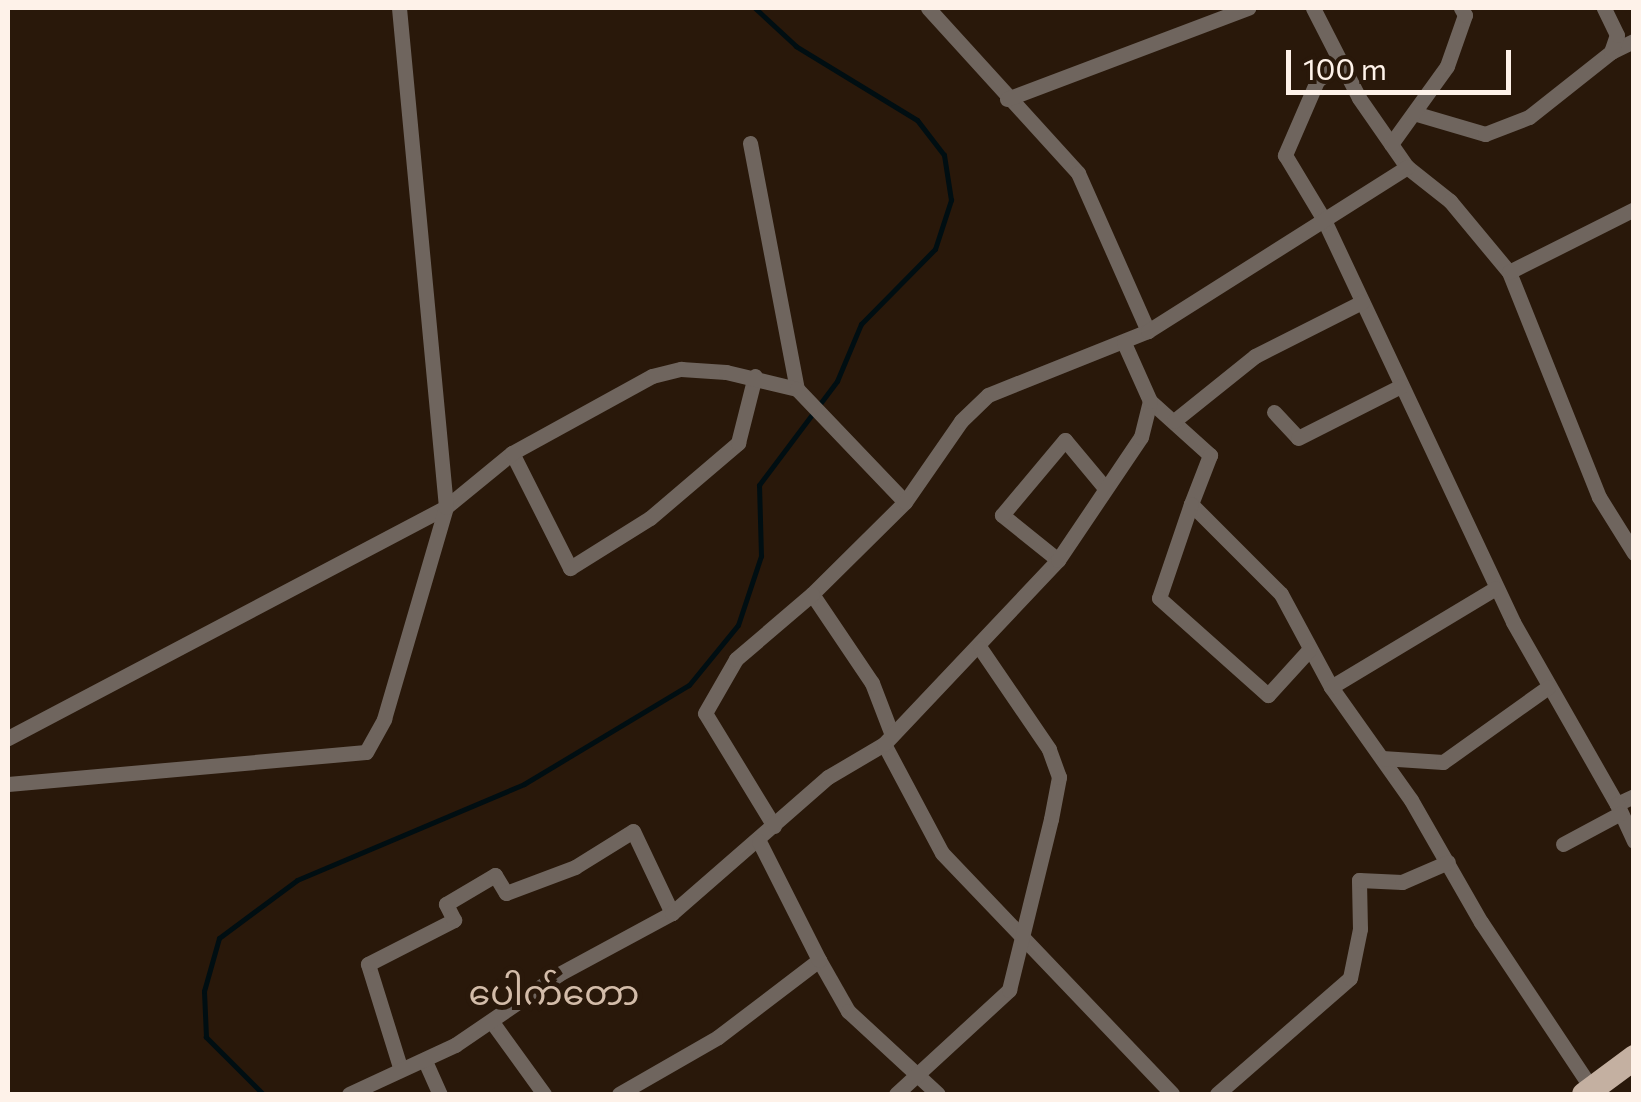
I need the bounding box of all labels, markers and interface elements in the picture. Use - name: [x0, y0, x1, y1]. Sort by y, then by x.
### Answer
- scale bar: [1291, 30, 1516, 92]
- text: 100 m: [1303, 49, 1387, 86]
- district label: ပေါက်တော: [469, 970, 639, 1012]

